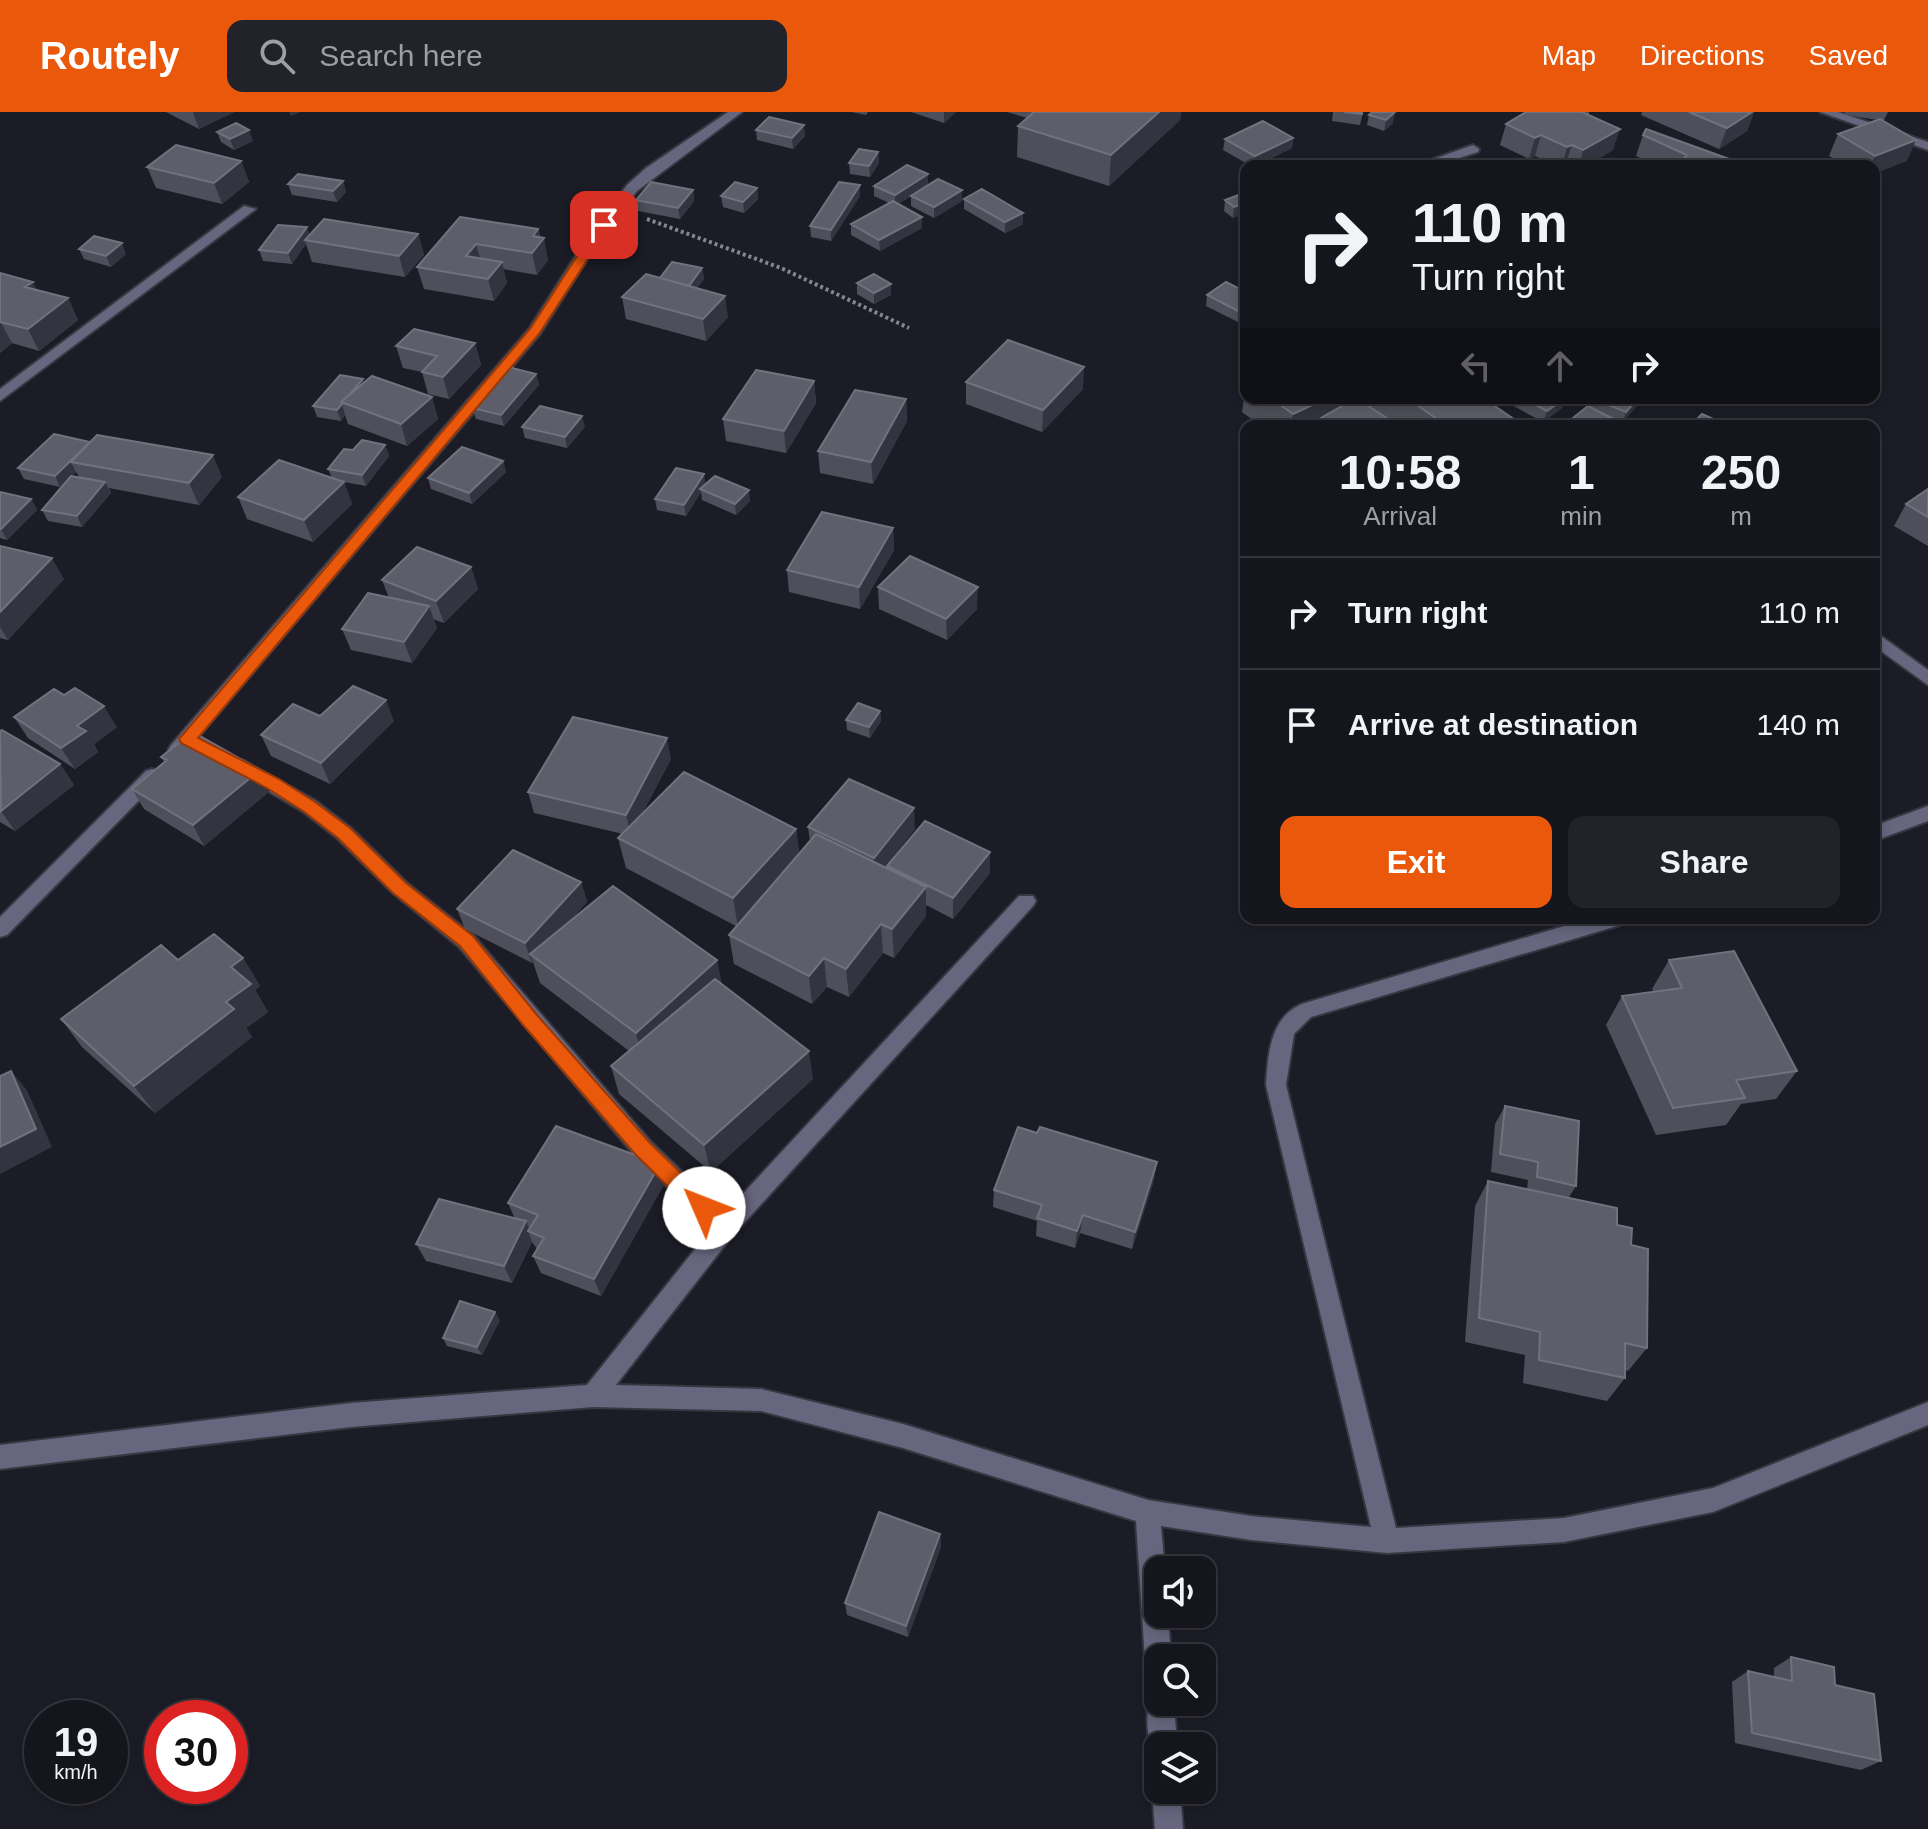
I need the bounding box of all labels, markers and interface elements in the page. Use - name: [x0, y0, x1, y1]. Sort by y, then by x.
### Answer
- search box: [227, 20, 787, 92]
- icon: search: [255, 34, 299, 78]
- text: Routely: [40, 35, 179, 77]
- text: Search here: [319, 39, 483, 72]
- text: Map: [1542, 40, 1596, 71]
- text: Directions: [1640, 40, 1765, 71]
- text: Saved: [1809, 40, 1888, 71]
- pin: [570, 191, 638, 259]
- text: 110 m: [1412, 191, 1568, 254]
- icon: right: [1280, 192, 1384, 296]
- icon: arrive: [582, 203, 626, 247]
- text: Turn right: [1412, 257, 1565, 298]
- icon: left: [1454, 344, 1498, 388]
- icon: ahead: [1538, 344, 1582, 388]
- icon: right: [1622, 344, 1666, 388]
- text: 10:58: [1339, 446, 1462, 499]
- text: 1: [1568, 446, 1595, 499]
- text: 250: [1701, 446, 1781, 499]
- text: Arrival: [1363, 501, 1437, 531]
- text: min: [1560, 501, 1602, 531]
- text: m: [1730, 501, 1752, 531]
- icon: right: [1280, 591, 1324, 635]
- text: Turn right: [1348, 596, 1487, 629]
- text: 110 m: [1759, 596, 1840, 629]
- icon: arrive: [1280, 703, 1324, 747]
- text: Arrive at destination: [1348, 708, 1638, 741]
- text: 140 m: [1757, 708, 1840, 741]
- button: Exit: [1280, 816, 1552, 908]
- button: Share: [1568, 816, 1840, 908]
- position arrow: [662, 1166, 746, 1250]
- map controls: [1144, 1556, 1216, 1804]
- button: sound: [1144, 1556, 1216, 1628]
- button: search: [1144, 1644, 1216, 1716]
- speed limit sign: 30: [144, 1700, 248, 1804]
- text: 19: [54, 1720, 98, 1764]
- button: layers: [1144, 1732, 1216, 1804]
- text: km/h: [54, 1761, 98, 1783]

